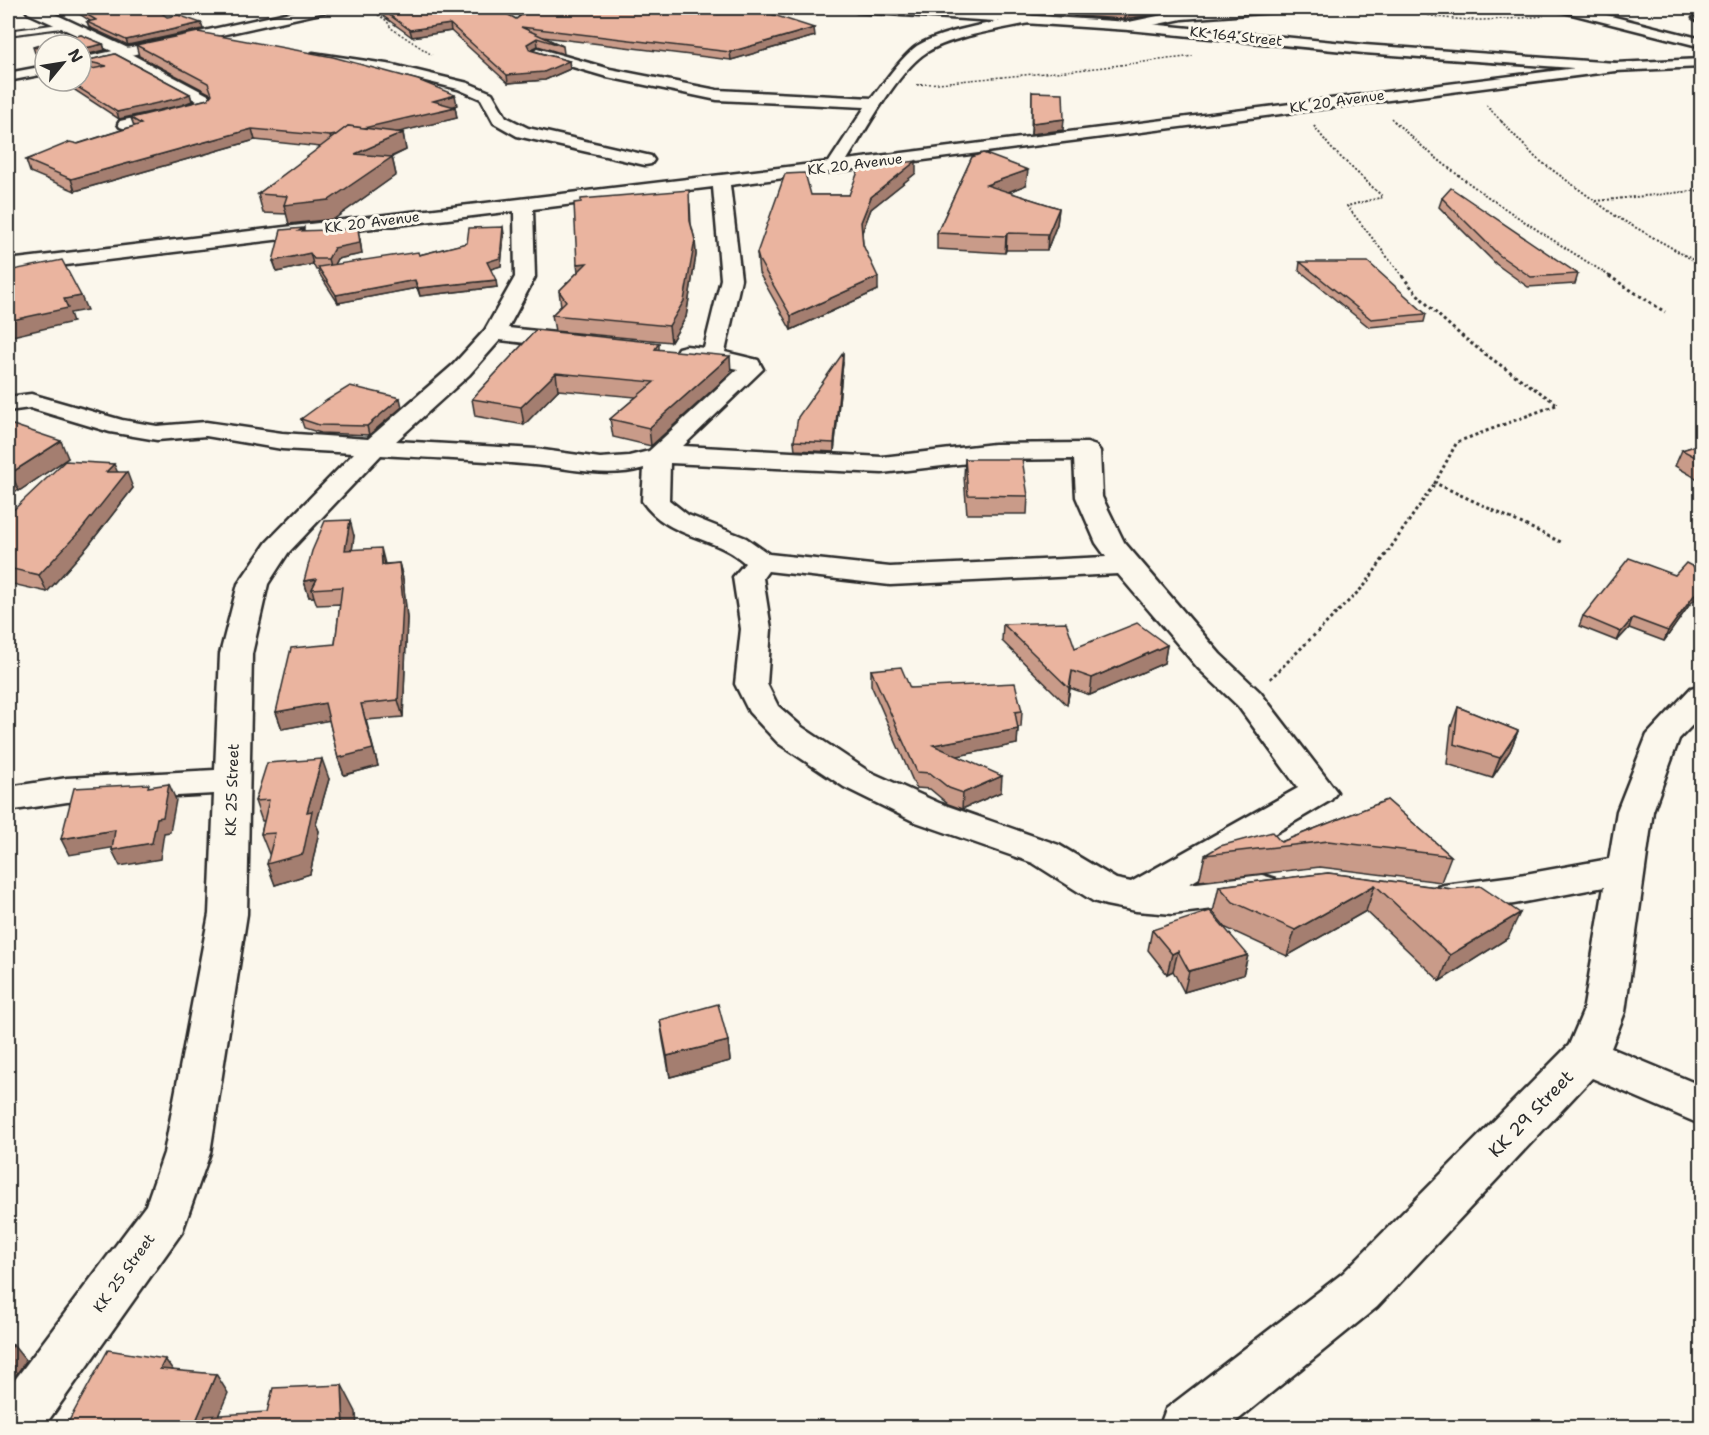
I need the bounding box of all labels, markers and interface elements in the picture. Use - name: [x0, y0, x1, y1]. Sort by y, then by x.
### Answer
- street label: KK 164 Street: [1189, 22, 1283, 50]
- north arrow: [33, 33, 93, 93]
- text: N: [63, 45, 88, 66]
- street label: KK 20 Avenue: [1288, 85, 1386, 117]
- street label: KK 20 Avenue: [806, 149, 904, 179]
- street label: KK 20 Avenue: [323, 207, 421, 237]
- street label: KK 25 Street: [220, 743, 244, 837]
- street label: KK 29 Street: [1483, 1065, 1579, 1163]
- street label: KK 25 Street: [89, 1230, 159, 1316]

